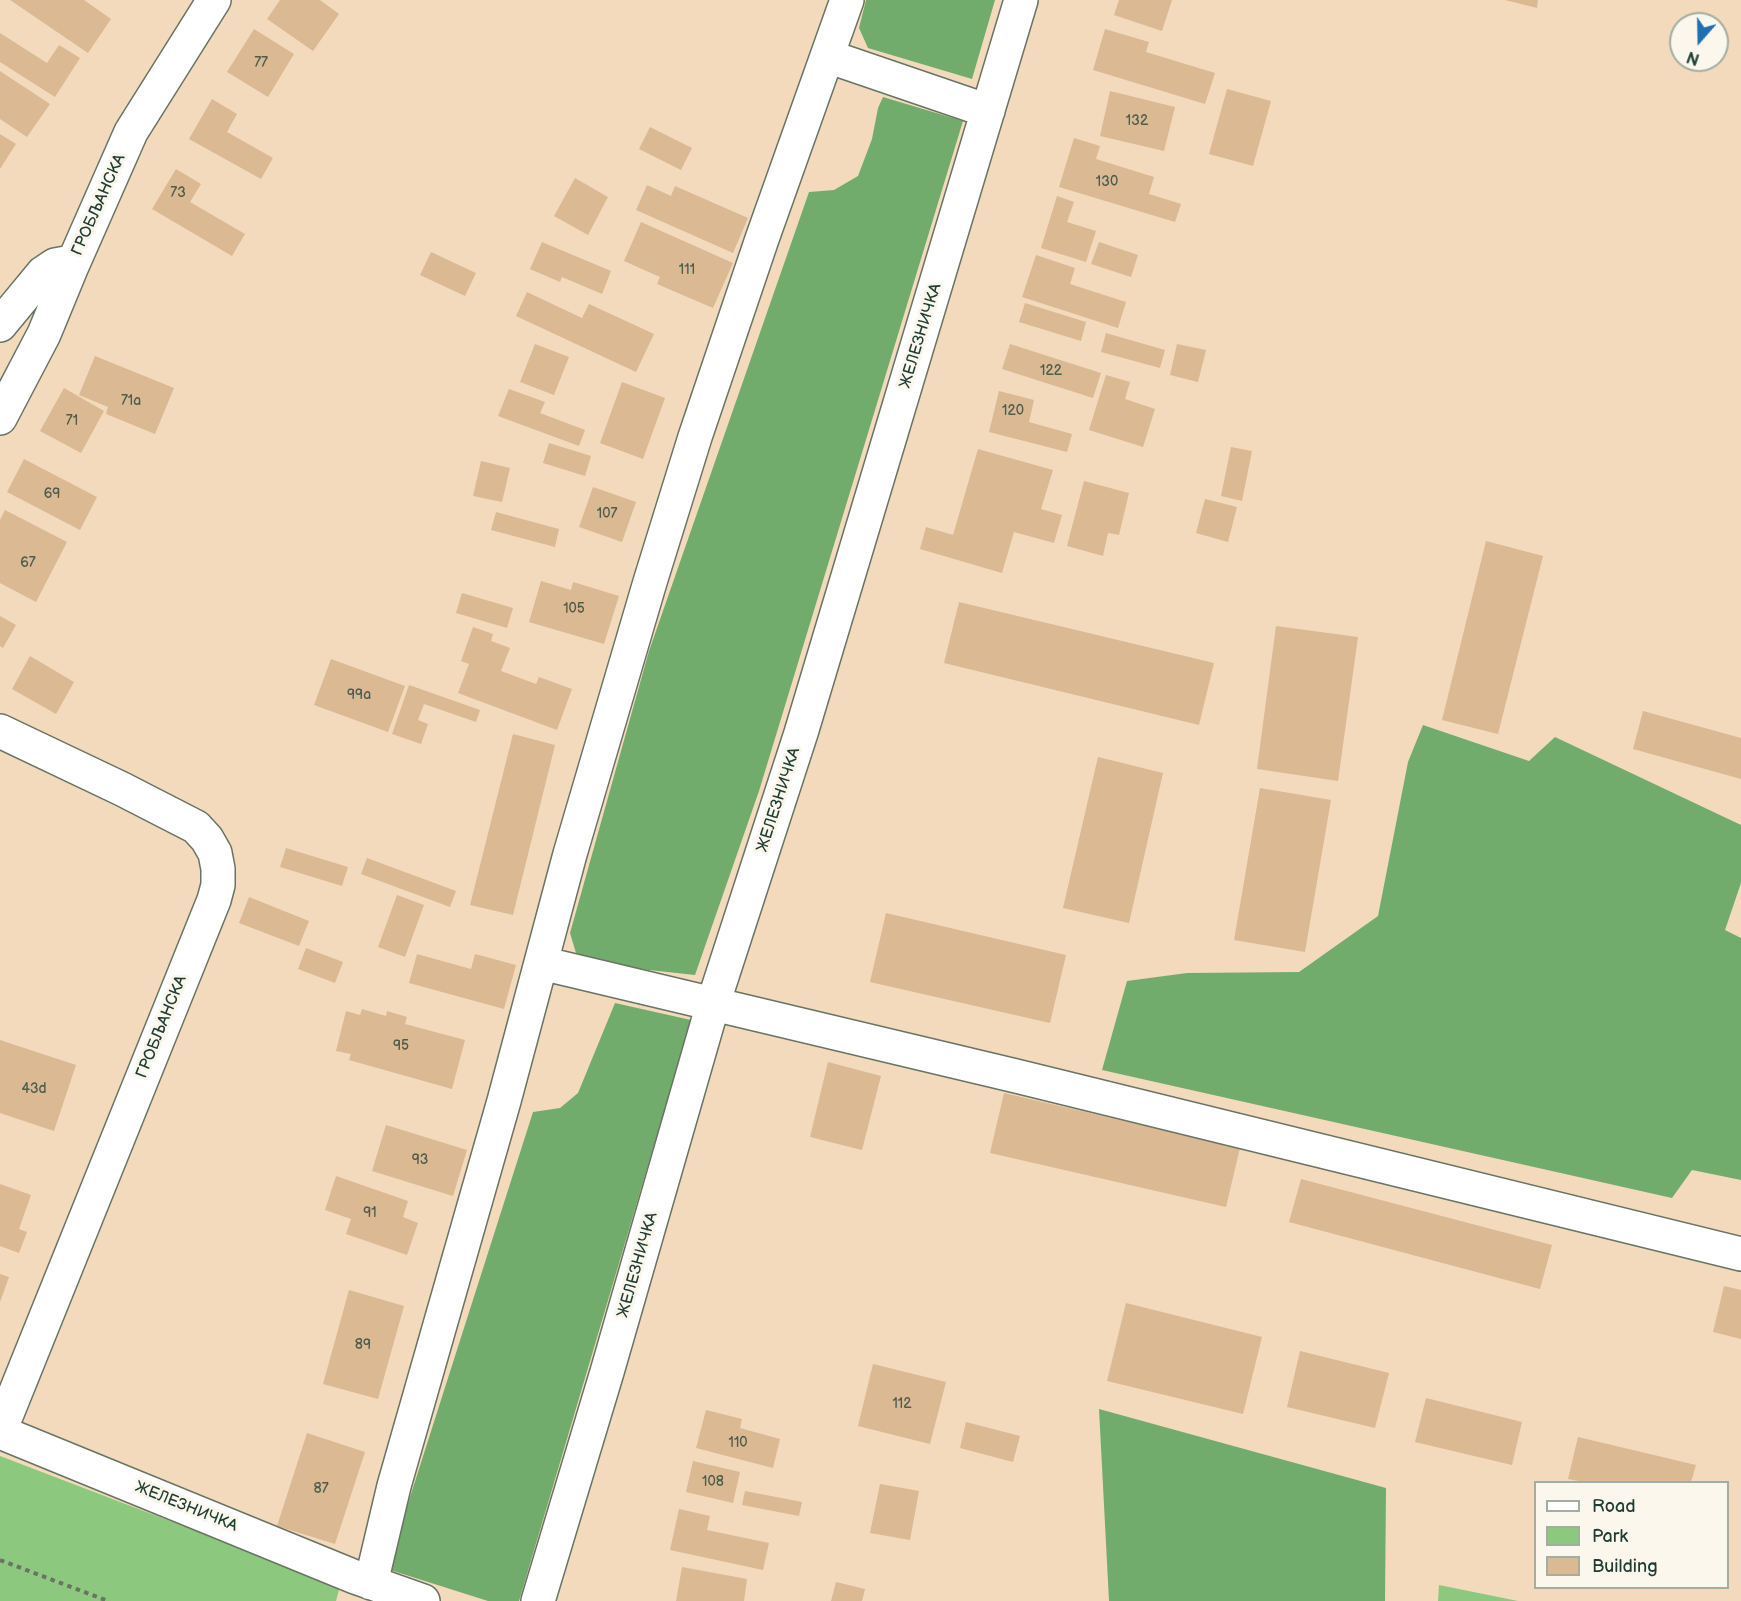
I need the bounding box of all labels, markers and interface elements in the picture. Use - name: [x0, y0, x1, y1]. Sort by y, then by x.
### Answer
- north arrow: [1669, 12, 1729, 72]
- text: N: [1684, 47, 1702, 68]
- house number: 77: [254, 55, 268, 71]
- house number: 132: [1126, 113, 1148, 129]
- street label: ГРОБЉАНСКА: [68, 151, 130, 259]
- house number: 130: [1096, 174, 1118, 190]
- house number: 73: [170, 185, 186, 201]
- house number: 111: [679, 262, 695, 278]
- street label: ЖЕЛЕЗНИЧКА: [896, 281, 946, 391]
- house number: 122: [1040, 363, 1062, 379]
- house number: 71a: [121, 393, 141, 409]
- house number: 120: [1002, 403, 1024, 419]
- house number: 71: [66, 413, 78, 429]
- house number: 69: [44, 486, 60, 502]
- house number: 107: [597, 506, 617, 522]
- house number: 67: [20, 555, 36, 571]
- house number: 105: [563, 601, 585, 617]
- house number: 99a: [347, 687, 371, 703]
- street label: ЖЕЛЕЗНИЧКА: [753, 745, 805, 855]
- street label: ГРОБЉАНСКА: [133, 973, 191, 1081]
- house number: 95: [393, 1038, 409, 1054]
- house number: 43d: [21, 1081, 47, 1097]
- house number: 93: [412, 1152, 428, 1168]
- house number: 91: [363, 1205, 377, 1221]
- street label: ЖЕЛЕЗНИЧКА: [614, 1210, 662, 1320]
- house number: 89: [355, 1337, 371, 1353]
- house number: 112: [892, 1396, 912, 1412]
- house number: 110: [728, 1435, 748, 1451]
- house number: 108: [702, 1474, 724, 1490]
- street label: ЖЕЛЕЗНИЧКА: [132, 1478, 240, 1536]
- house number: 87: [313, 1481, 329, 1497]
- legend: [1534, 1481, 1729, 1589]
- text: Road: [1592, 1496, 1636, 1517]
- text: Park: [1592, 1526, 1628, 1547]
- text: Building: [1592, 1556, 1658, 1577]

